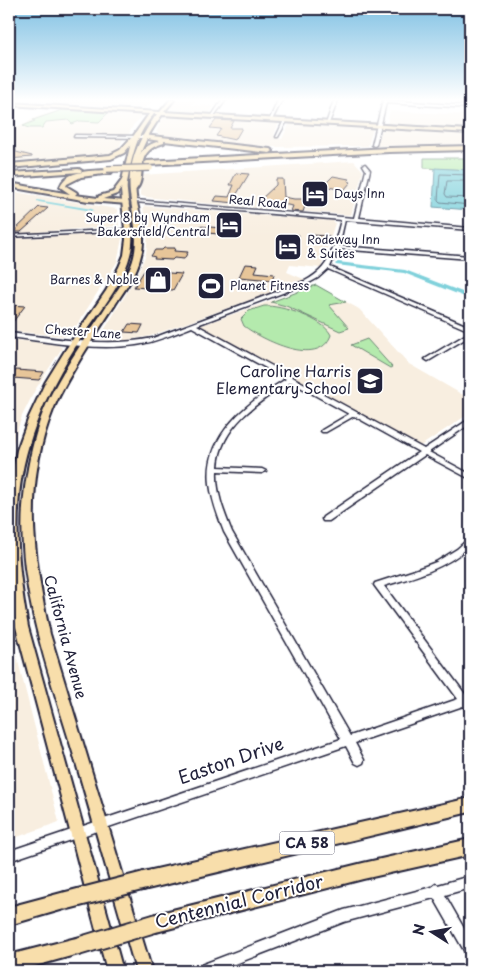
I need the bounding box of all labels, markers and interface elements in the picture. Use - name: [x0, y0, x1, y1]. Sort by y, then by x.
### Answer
- hotel icon: Days Inn: [300, 179, 330, 209]
- place label: Days Inn: [334, 184, 385, 202]
- street label: Real Road: [228, 189, 288, 213]
- place label: Super 8 by Wyndham Bakersfield/Central: [85, 208, 210, 240]
- hotel icon: Super 8 by Wyndham Bakersfield/Central: [214, 210, 244, 240]
- place label: Rodeway Inn & Suites: [307, 230, 380, 262]
- hotel icon: Rodeway Inn & Suites: [273, 232, 303, 262]
- shop icon: Barnes & Noble: [143, 265, 173, 295]
- place label: Barnes & Noble: [50, 270, 139, 288]
- sports icon: Planet Fitness: [196, 271, 226, 301]
- place label: Planet Fitness: [230, 276, 310, 294]
- street label: Chester Lane: [44, 319, 122, 343]
- place label: Caroline Harris Elementary School: [216, 359, 351, 399]
- school or university icon: Caroline Harris Elementary School: [355, 366, 385, 396]
- street label: California Avenue: [39, 572, 94, 701]
- street label: Easton Drive: [174, 729, 287, 790]
- road number: CA 58: [280, 831, 334, 854]
- street label: Centennial Corridor: [152, 866, 326, 935]
- north arrow: [406, 908, 456, 958]
- text: N: [407, 922, 430, 937]

